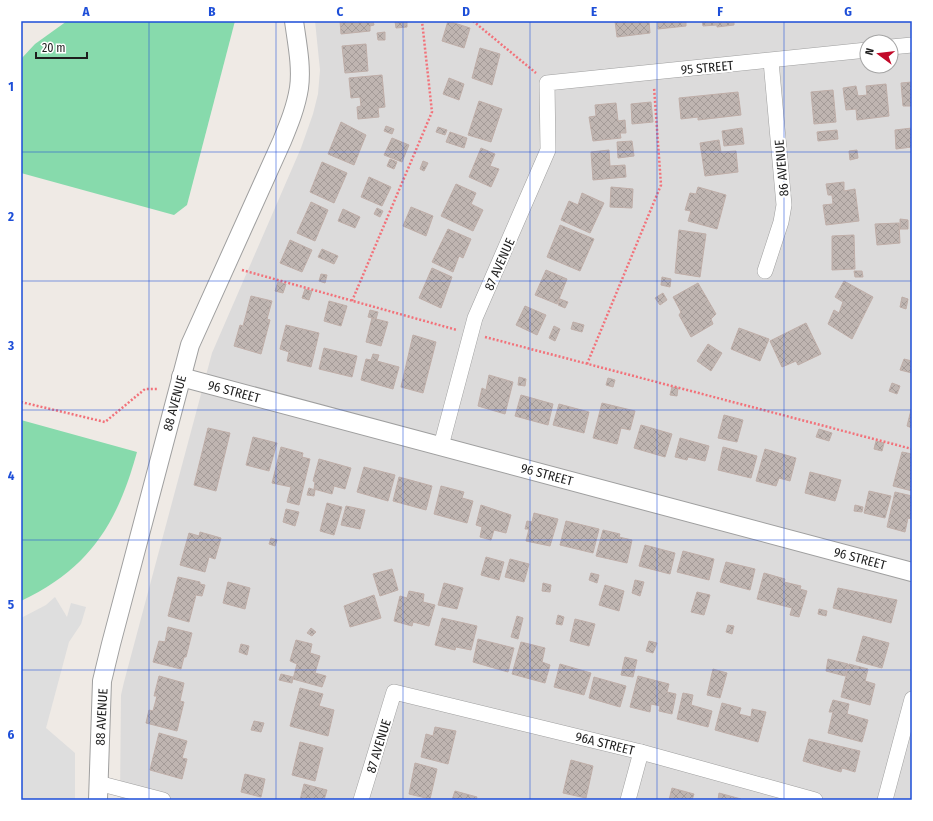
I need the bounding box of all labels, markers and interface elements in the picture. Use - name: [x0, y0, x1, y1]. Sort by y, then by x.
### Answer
- text: A: [81, 4, 90, 19]
- text: B: [208, 4, 216, 19]
- text: C: [337, 4, 344, 19]
- text: D: [462, 4, 470, 19]
- text: E: [591, 4, 597, 19]
- text: F: [717, 4, 723, 19]
- text: G: [844, 4, 852, 19]
- scale bar: [36, 34, 87, 60]
- north arrow: [859, 34, 899, 74]
- text: 20 m: [42, 41, 66, 55]
- text: N: [863, 47, 877, 56]
- street label: 95 STREET: [680, 58, 734, 77]
- text: 1: [8, 79, 14, 94]
- street label: 86 AVENUE: [772, 139, 791, 197]
- text: 2: [7, 209, 14, 224]
- street label: 87 AVENUE: [481, 236, 518, 293]
- text: 3: [7, 338, 14, 353]
- street label: 88 AVENUE: [160, 374, 189, 433]
- street label: 96 STREET: [206, 377, 262, 406]
- street label: 96 STREET: [519, 460, 575, 489]
- text: 4: [8, 468, 15, 483]
- street label: 96 STREET: [832, 544, 888, 573]
- text: 5: [8, 597, 14, 612]
- street label: 88 AVENUE: [93, 688, 110, 746]
- street label: 87 AVENUE: [363, 717, 394, 775]
- text: 6: [8, 727, 15, 742]
- street label: 96A STREET: [574, 729, 636, 758]

